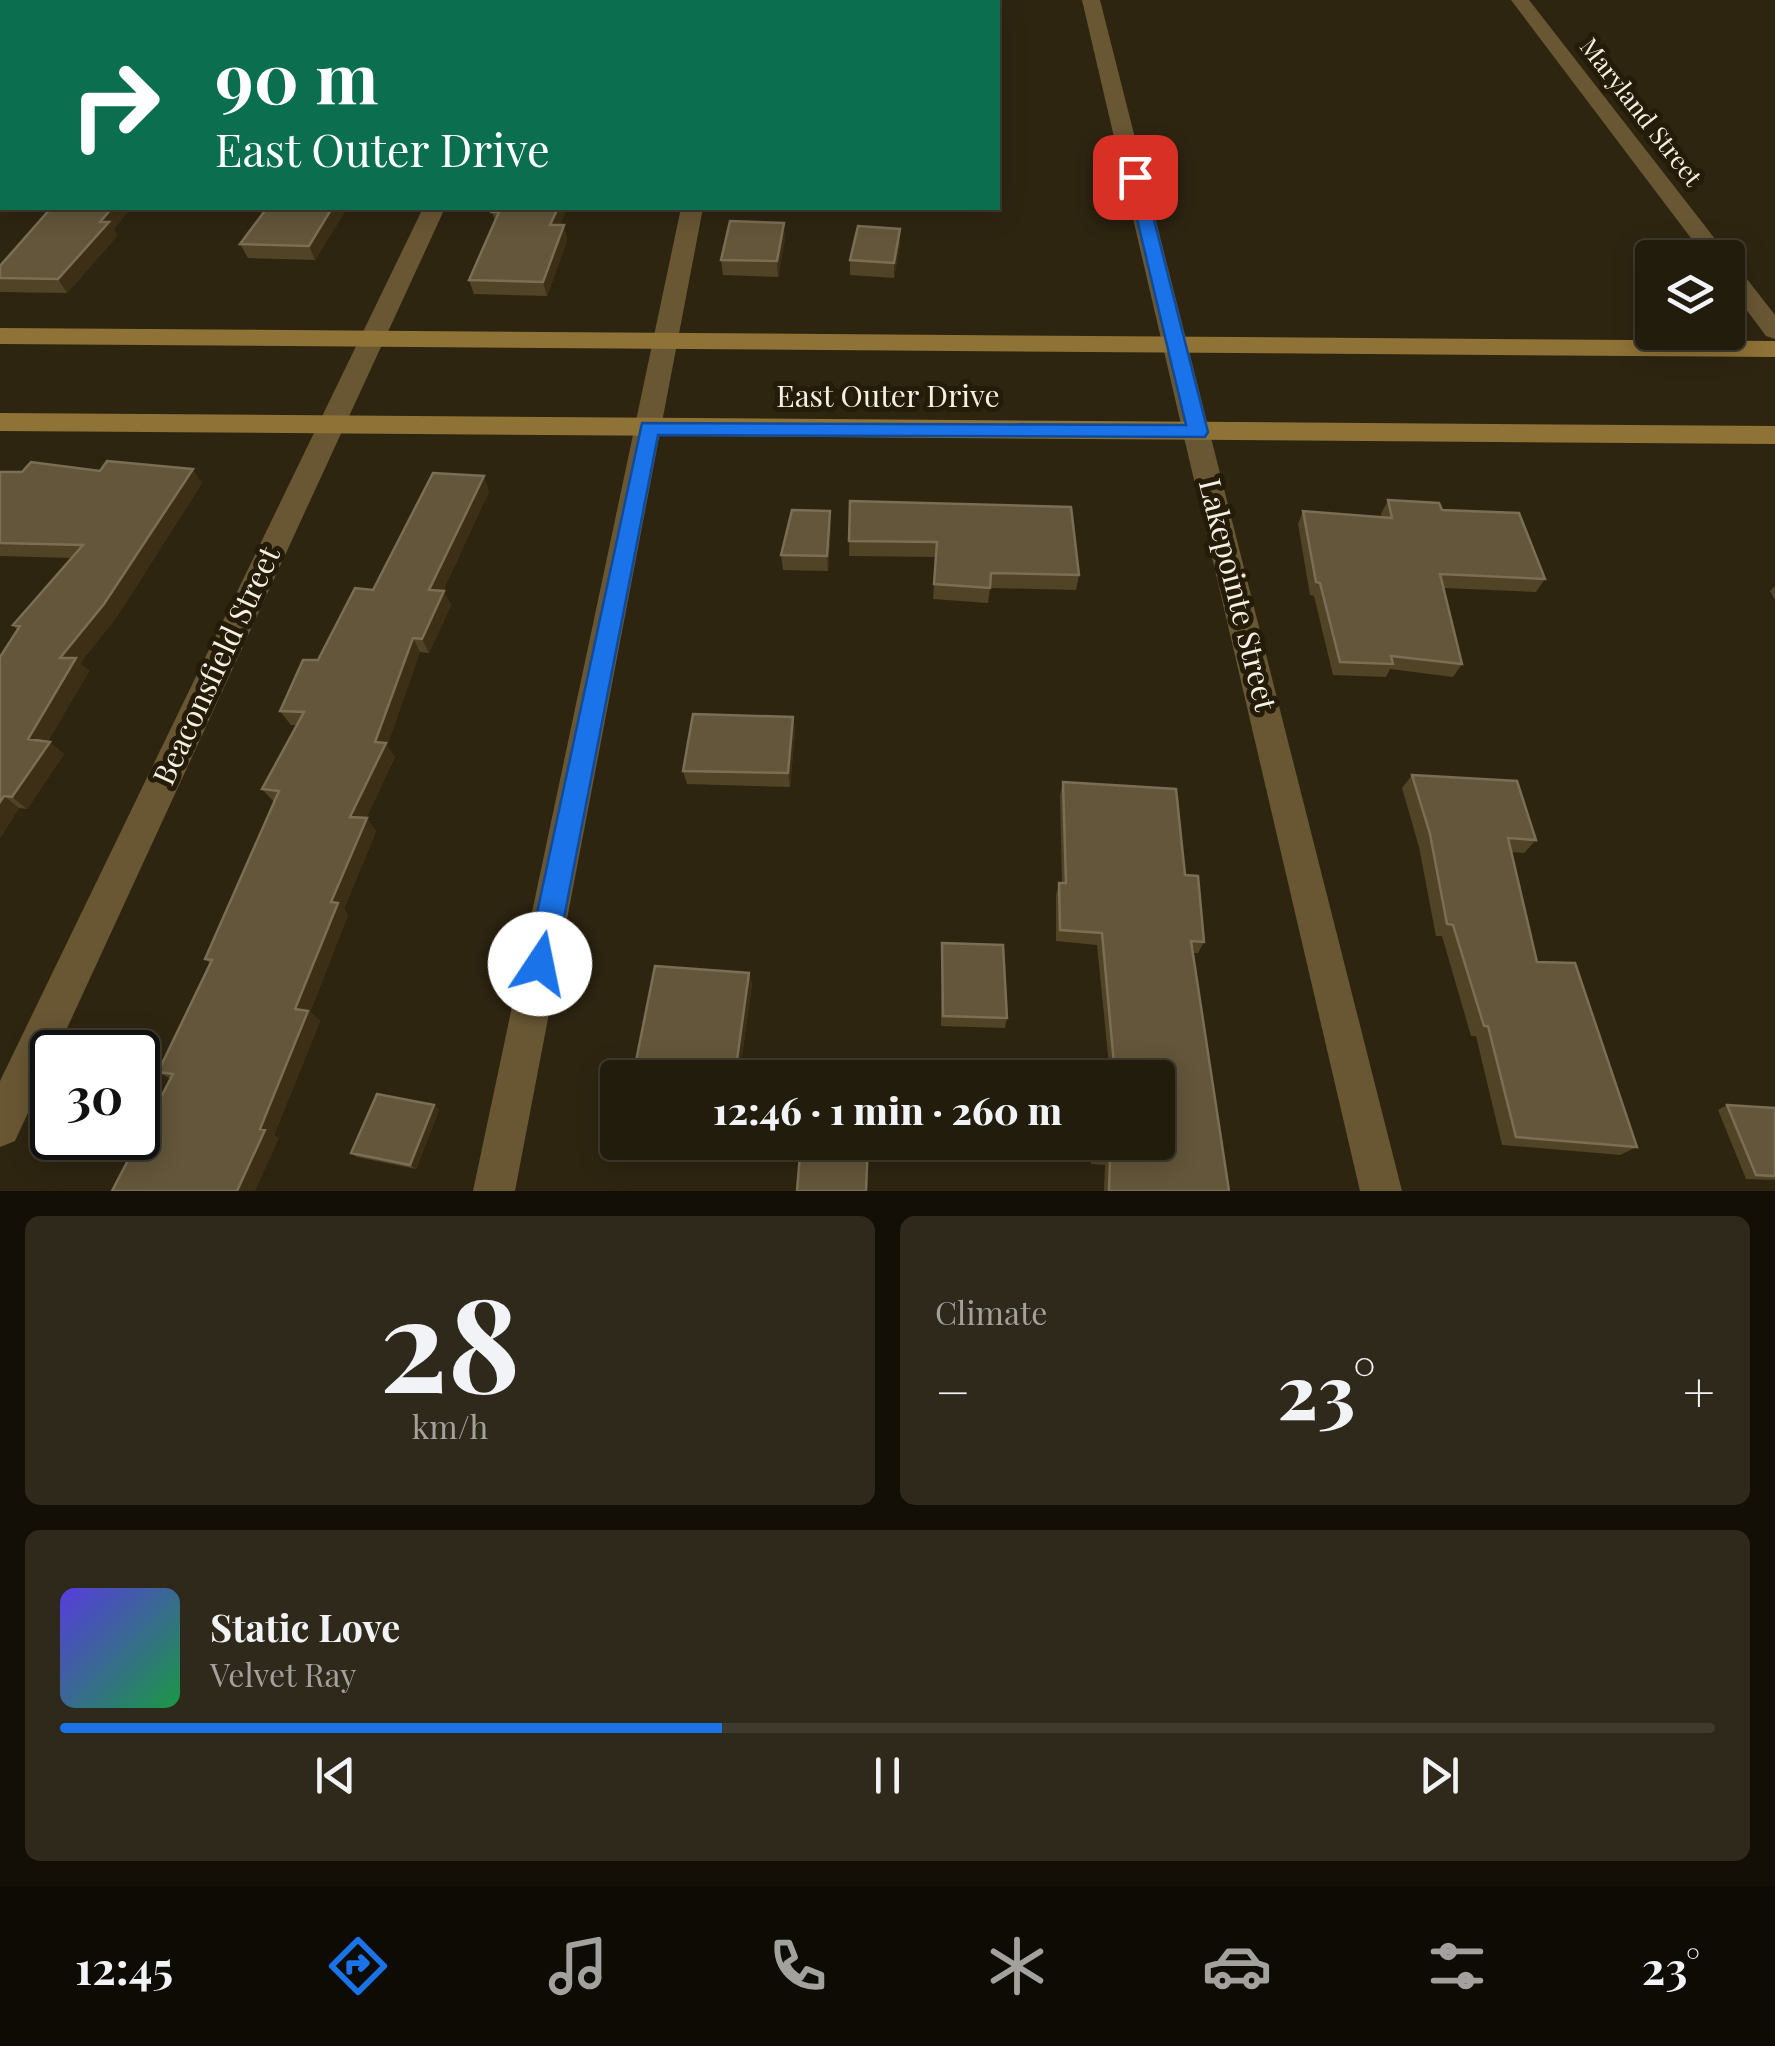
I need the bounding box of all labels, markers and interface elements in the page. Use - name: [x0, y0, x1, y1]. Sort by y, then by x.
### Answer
- text: 90 m: [215, 28, 379, 122]
- street label: Maryland Street: [1574, 30, 1711, 193]
- icon: right: [50, 40, 180, 170]
- text: East Outer Drive: [215, 118, 550, 178]
- pin: [1093, 135, 1178, 220]
- icon: arrive: [1108, 150, 1163, 205]
- map controls: [1635, 240, 1745, 350]
- button: layers: [1635, 240, 1745, 350]
- street label: East Outer Drive: [776, 375, 1000, 415]
- street label: Lakepointe Street: [1191, 474, 1287, 715]
- street label: Beaconsfield Street: [142, 539, 288, 791]
- position arrow: [488, 912, 592, 1016]
- speed limit sign: 30: [30, 1030, 160, 1160]
- text: 12:46 · 1 min · 260 m: [713, 1084, 1062, 1135]
- text: 28: [380, 1252, 520, 1426]
- text: Climate: [935, 1290, 1047, 1333]
- text: 23°: [1277, 1339, 1376, 1439]
- text: −: [935, 1353, 971, 1427]
- text: +: [1683, 1353, 1715, 1427]
- text: km/h: [412, 1404, 488, 1447]
- text: Static Love: [210, 1601, 400, 1652]
- text: Velvet Ray: [210, 1652, 357, 1695]
- icon: previous: [308, 1748, 363, 1803]
- icon: pause: [860, 1748, 915, 1803]
- icon: next: [1412, 1748, 1467, 1803]
- icon: directions: [323, 1931, 393, 2001]
- icon: music: [543, 1931, 613, 2001]
- icon: phone: [763, 1931, 833, 2001]
- icon: climate: [982, 1931, 1052, 2001]
- icon: car: [1202, 1931, 1272, 2001]
- icon: filters: [1422, 1931, 1492, 2001]
- text: 12:45: [75, 1936, 173, 1996]
- text: 23°: [1642, 1936, 1700, 1996]

